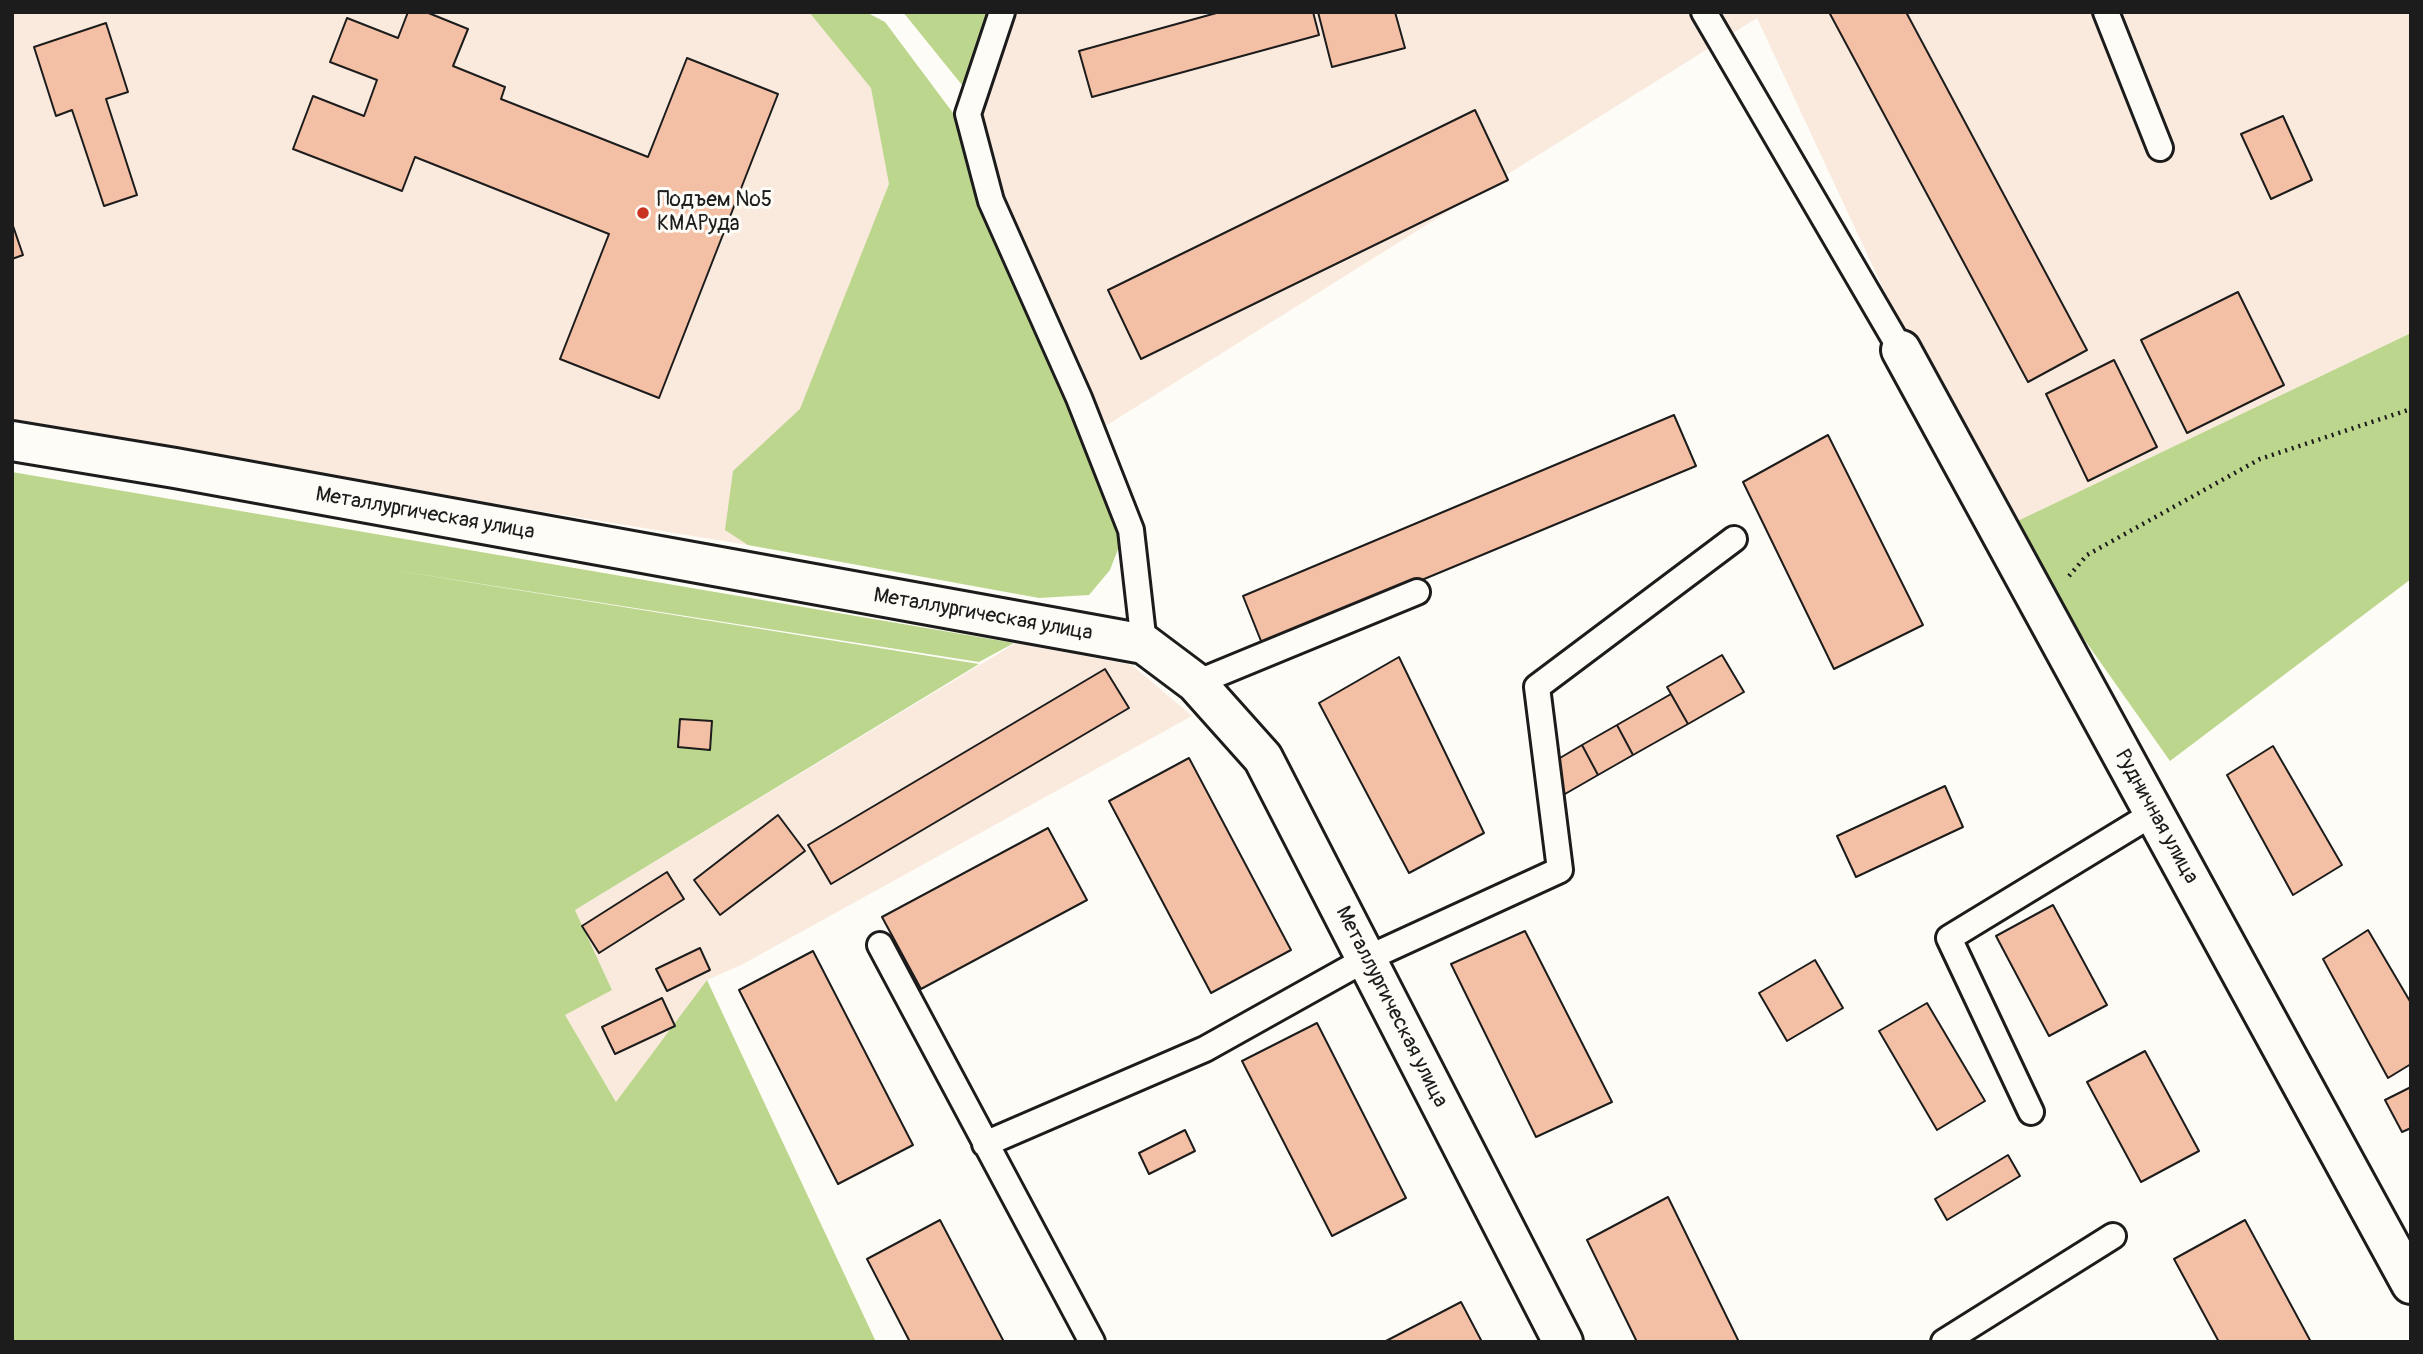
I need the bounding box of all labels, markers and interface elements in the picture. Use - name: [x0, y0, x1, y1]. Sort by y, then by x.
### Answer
- place label: Подъем №5 КМАРуда: [657, 188, 772, 238]
- marker: Подъем №5 КМАРуда: [635, 205, 651, 221]
- street label: Металлургическая улица: [313, 482, 537, 546]
- street label: Металлургическая улица: [871, 583, 1095, 647]
- street label: Рудничная улица: [2109, 746, 2203, 888]
- street label: Металлургическая улица: [1329, 902, 1453, 1112]

